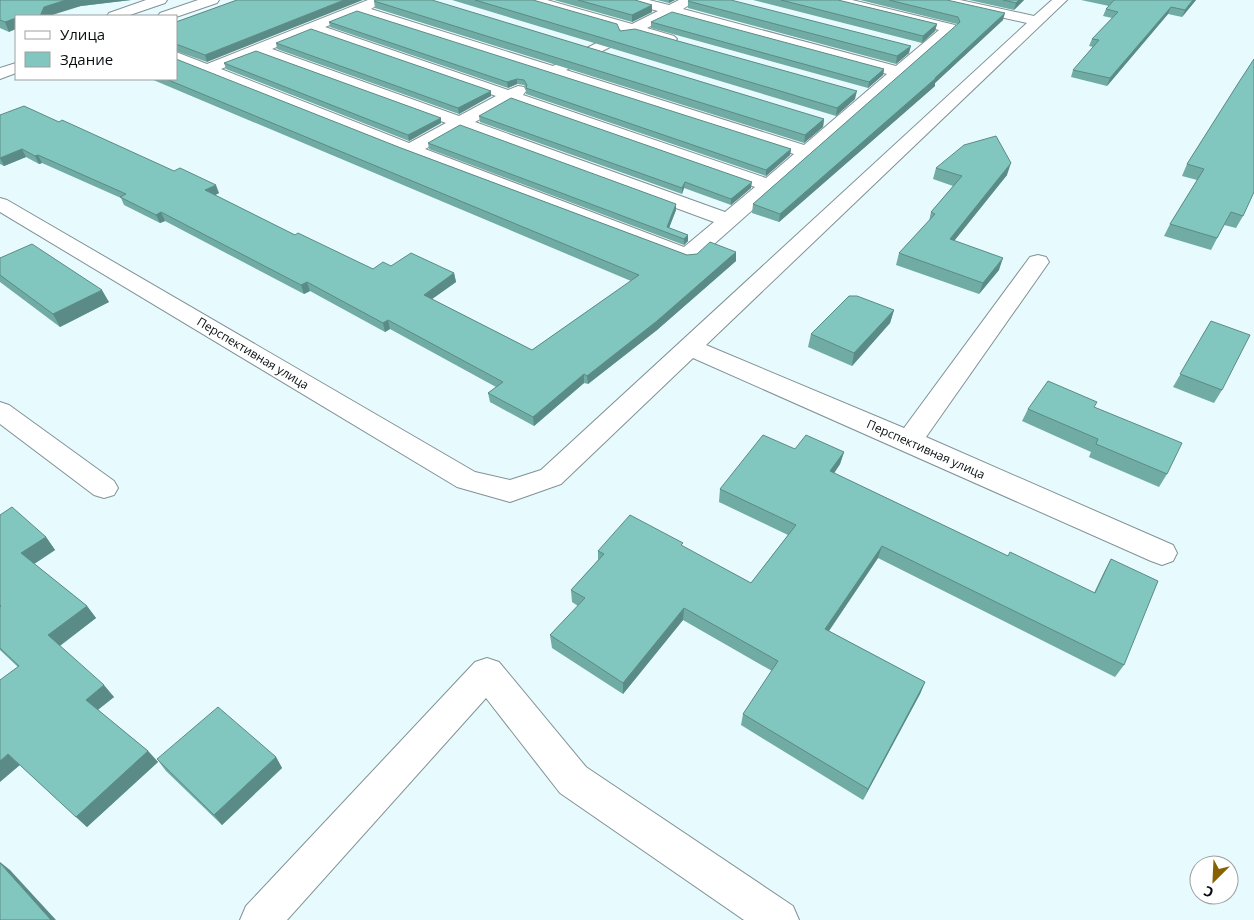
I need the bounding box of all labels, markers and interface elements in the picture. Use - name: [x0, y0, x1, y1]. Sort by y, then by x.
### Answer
- legend: [15, 15, 178, 80]
- text: Улица: [60, 24, 105, 44]
- text: Здание: [60, 49, 113, 69]
- street label: Перспективная улица: [194, 313, 312, 393]
- street label: Перспективная улица: [864, 415, 988, 483]
- north arrow: [1189, 855, 1239, 905]
- text: С: [1200, 882, 1216, 903]

